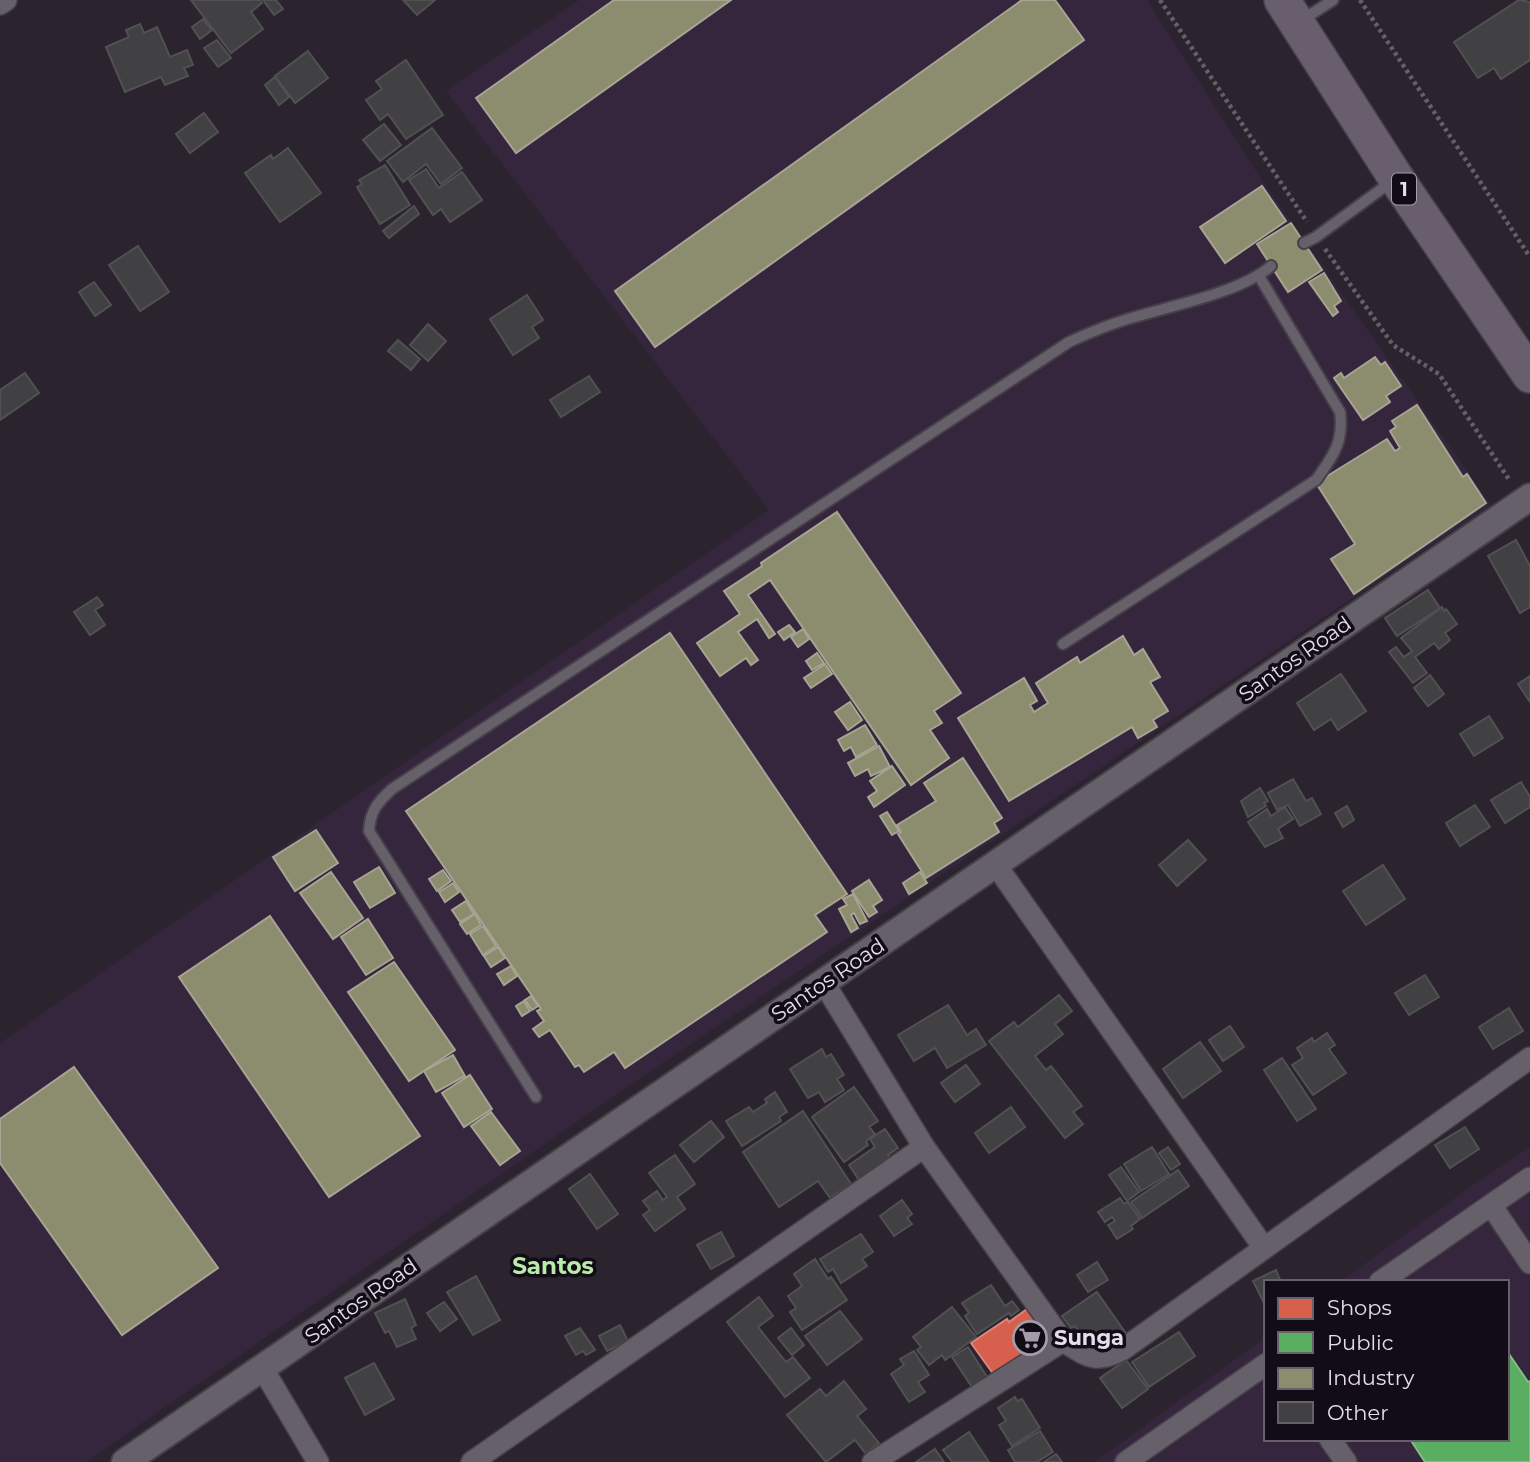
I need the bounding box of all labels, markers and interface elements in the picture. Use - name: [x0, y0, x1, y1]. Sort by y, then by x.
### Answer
- road number: 1: [1392, 174, 1416, 204]
- street label: Santos Road: [1234, 611, 1356, 707]
- street label: Santos Road: [766, 932, 889, 1027]
- district label: Santos: [512, 1252, 594, 1280]
- street label: Santos Road: [300, 1253, 422, 1349]
- legend: [1264, 1280, 1509, 1441]
- text: Shops: [1327, 1295, 1392, 1320]
- supermarket icon: Sunga: [1011, 1319, 1049, 1357]
- place label: Sunga: [1054, 1325, 1124, 1350]
- text: Public: [1327, 1330, 1394, 1355]
- text: Industry: [1327, 1365, 1415, 1390]
- text: Other: [1327, 1400, 1389, 1425]

